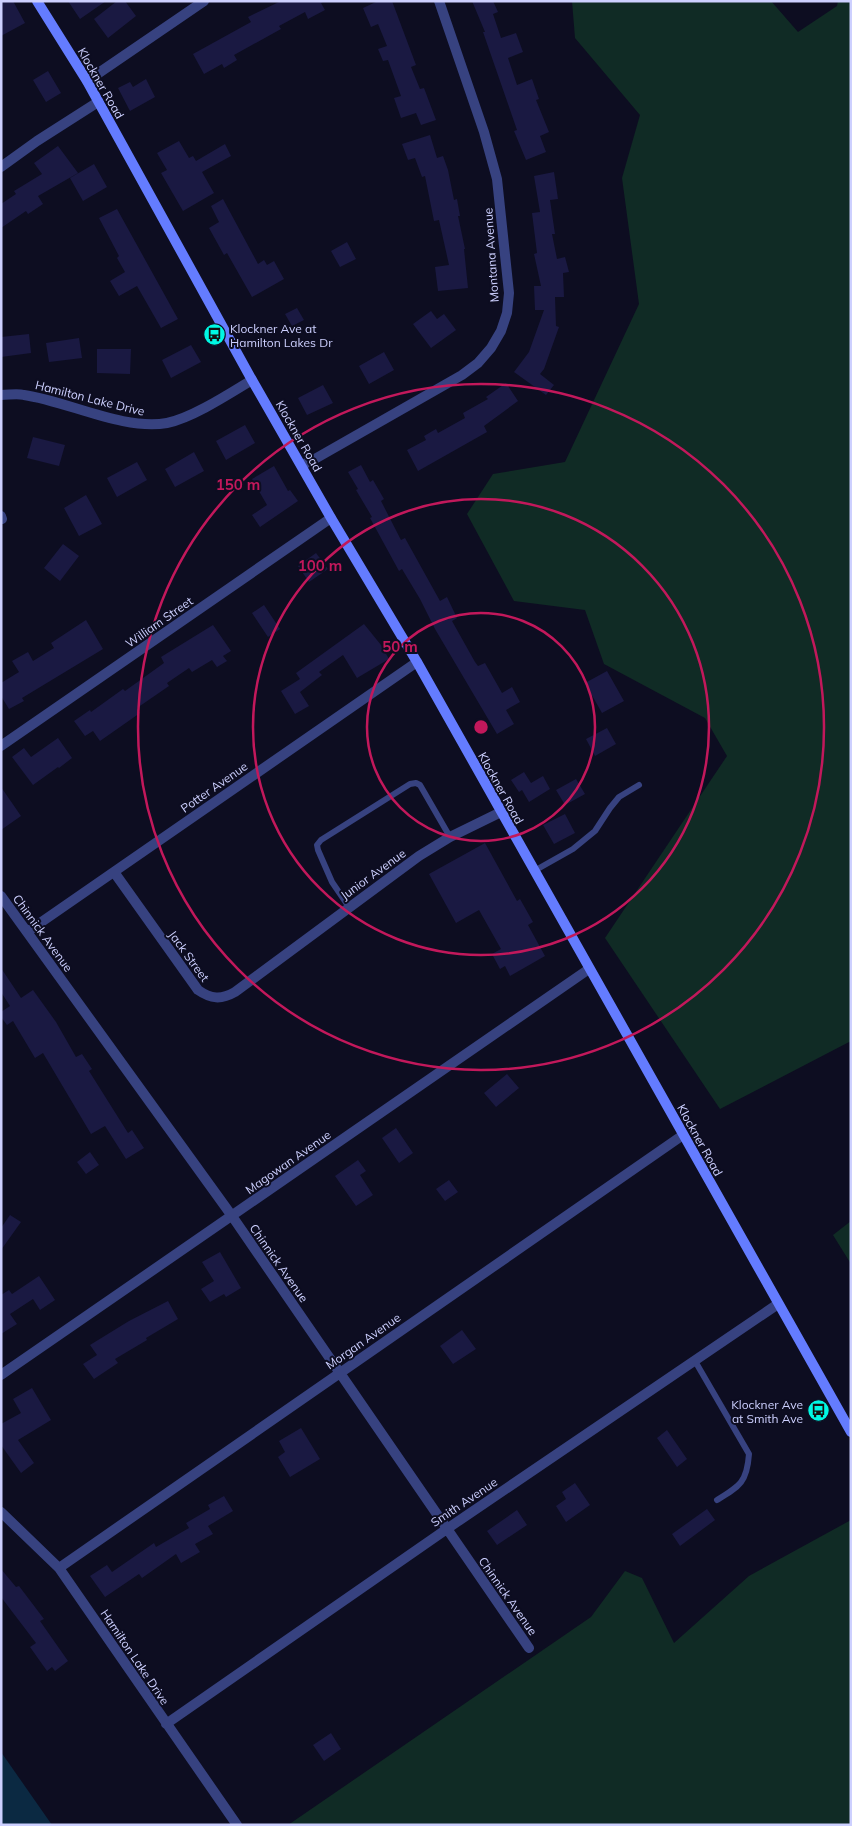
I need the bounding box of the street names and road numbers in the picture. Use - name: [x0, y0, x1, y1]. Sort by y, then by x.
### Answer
- street label: Klockner Road: [75, 45, 127, 121]
- street label: Montana Avenue: [480, 207, 502, 303]
- street label: Hamilton Lake Drive: [34, 377, 146, 419]
- street label: Klockner Road: [273, 398, 325, 474]
- street label: William Street: [122, 593, 196, 651]
- street label: Klockner Road: [475, 749, 527, 827]
- street label: Potter Avenue: [178, 758, 250, 816]
- street label: Junior Avenue: [337, 845, 409, 903]
- street label: Chinnick Avenue: [10, 891, 76, 975]
- street label: Jack Street: [165, 927, 213, 985]
- street label: Klockner Road: [674, 1101, 726, 1179]
- street label: Magowan Avenue: [242, 1127, 334, 1197]
- street label: Chinnick Avenue: [246, 1221, 312, 1305]
- street label: Morgan Avenue: [323, 1310, 403, 1372]
- street label: Smith Avenue: [428, 1474, 500, 1530]
- street label: Chinnick Avenue: [475, 1554, 541, 1638]
- street label: Hamilton Lake Drive: [97, 1606, 173, 1708]

